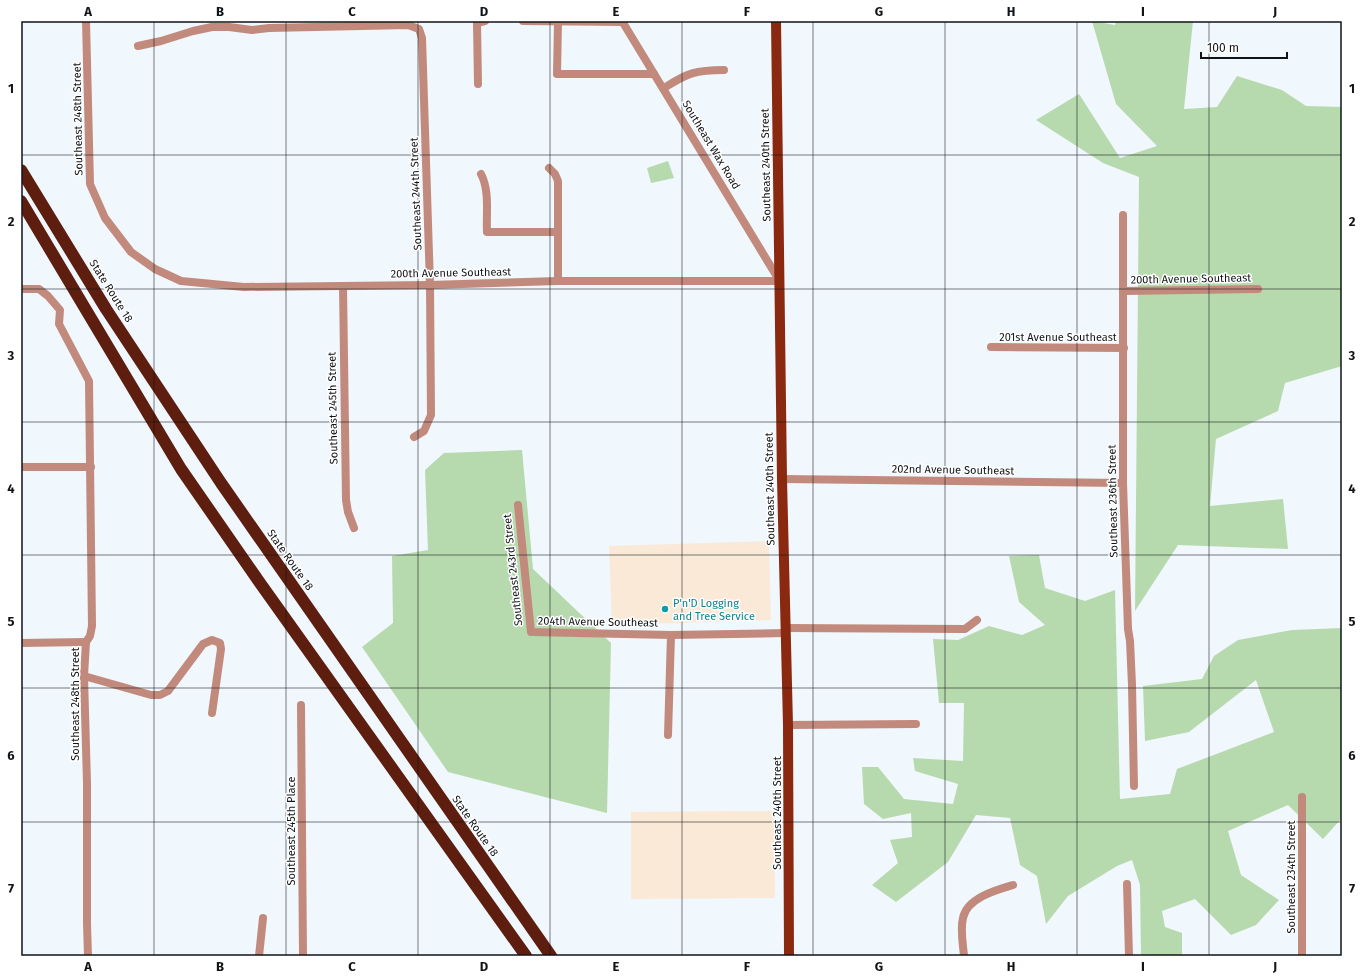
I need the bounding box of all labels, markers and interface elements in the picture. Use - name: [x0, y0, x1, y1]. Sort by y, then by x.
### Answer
- text: A: [83, 4, 92, 19]
- text: B: [216, 4, 224, 19]
- text: C: [348, 4, 356, 19]
- text: D: [480, 4, 489, 19]
- text: E: [613, 4, 620, 19]
- text: F: [744, 4, 751, 19]
- text: G: [875, 4, 883, 19]
- text: H: [1007, 4, 1015, 19]
- text: I: [1141, 4, 1145, 19]
- text: J: [1272, 4, 1277, 19]
- scale bar: [1201, 34, 1287, 60]
- text: 100 m: [1207, 41, 1239, 55]
- street label: Southeast 248th Street: [71, 62, 85, 176]
- text: 1: [8, 81, 14, 96]
- text: 1: [1349, 81, 1355, 96]
- street label: Southeast Wax Road: [679, 98, 743, 192]
- street label: Southeast 240th Street: [759, 108, 773, 222]
- street label: Southeast 244th Street: [408, 137, 424, 251]
- text: 2: [8, 214, 15, 229]
- text: 2: [1349, 214, 1356, 229]
- street label: State Route 18: [87, 257, 135, 325]
- street label: 200th Avenue Southeast: [391, 265, 511, 281]
- street label: 200th Avenue Southeast: [1131, 271, 1251, 287]
- street label: 201st Avenue Southeast: [999, 331, 1117, 344]
- text: 3: [7, 348, 15, 363]
- text: 3: [1348, 348, 1356, 363]
- street label: Southeast 245th Street: [326, 352, 340, 464]
- street label: Southeast 240th Street: [763, 432, 777, 546]
- street label: Southeast 236th Street: [1106, 444, 1120, 558]
- street label: 202nd Avenue Southeast: [892, 462, 1014, 478]
- text: 4: [7, 481, 15, 496]
- text: 4: [1348, 481, 1356, 496]
- street label: Southeast 243rd Street: [501, 513, 525, 627]
- street label: State Route 18: [264, 527, 316, 593]
- place label: P'n'D Logging and Tree Service: [673, 597, 755, 623]
- marker: P'n'D Logging and Tree Service: [660, 604, 670, 614]
- text: 5: [8, 614, 15, 629]
- street label: 204th Avenue Southeast: [538, 614, 658, 630]
- text: 5: [1349, 614, 1356, 629]
- street label: Southeast 248th Street: [69, 647, 82, 761]
- text: 6: [7, 748, 15, 763]
- text: 6: [1348, 748, 1356, 763]
- street label: Southeast 240th Street: [771, 756, 784, 870]
- street label: Southeast 245th Place: [285, 776, 298, 886]
- street label: State Route 18: [449, 793, 501, 859]
- street label: Southeast 234th Street: [1285, 821, 1298, 933]
- text: 7: [8, 881, 14, 896]
- text: 7: [1349, 881, 1355, 896]
- text: A: [83, 959, 92, 974]
- text: B: [216, 959, 224, 974]
- text: C: [348, 959, 356, 974]
- text: D: [480, 959, 489, 974]
- text: E: [613, 959, 620, 974]
- text: F: [744, 959, 751, 974]
- text: G: [875, 959, 883, 974]
- text: H: [1007, 959, 1015, 974]
- text: I: [1141, 959, 1145, 974]
- text: J: [1272, 959, 1277, 974]

